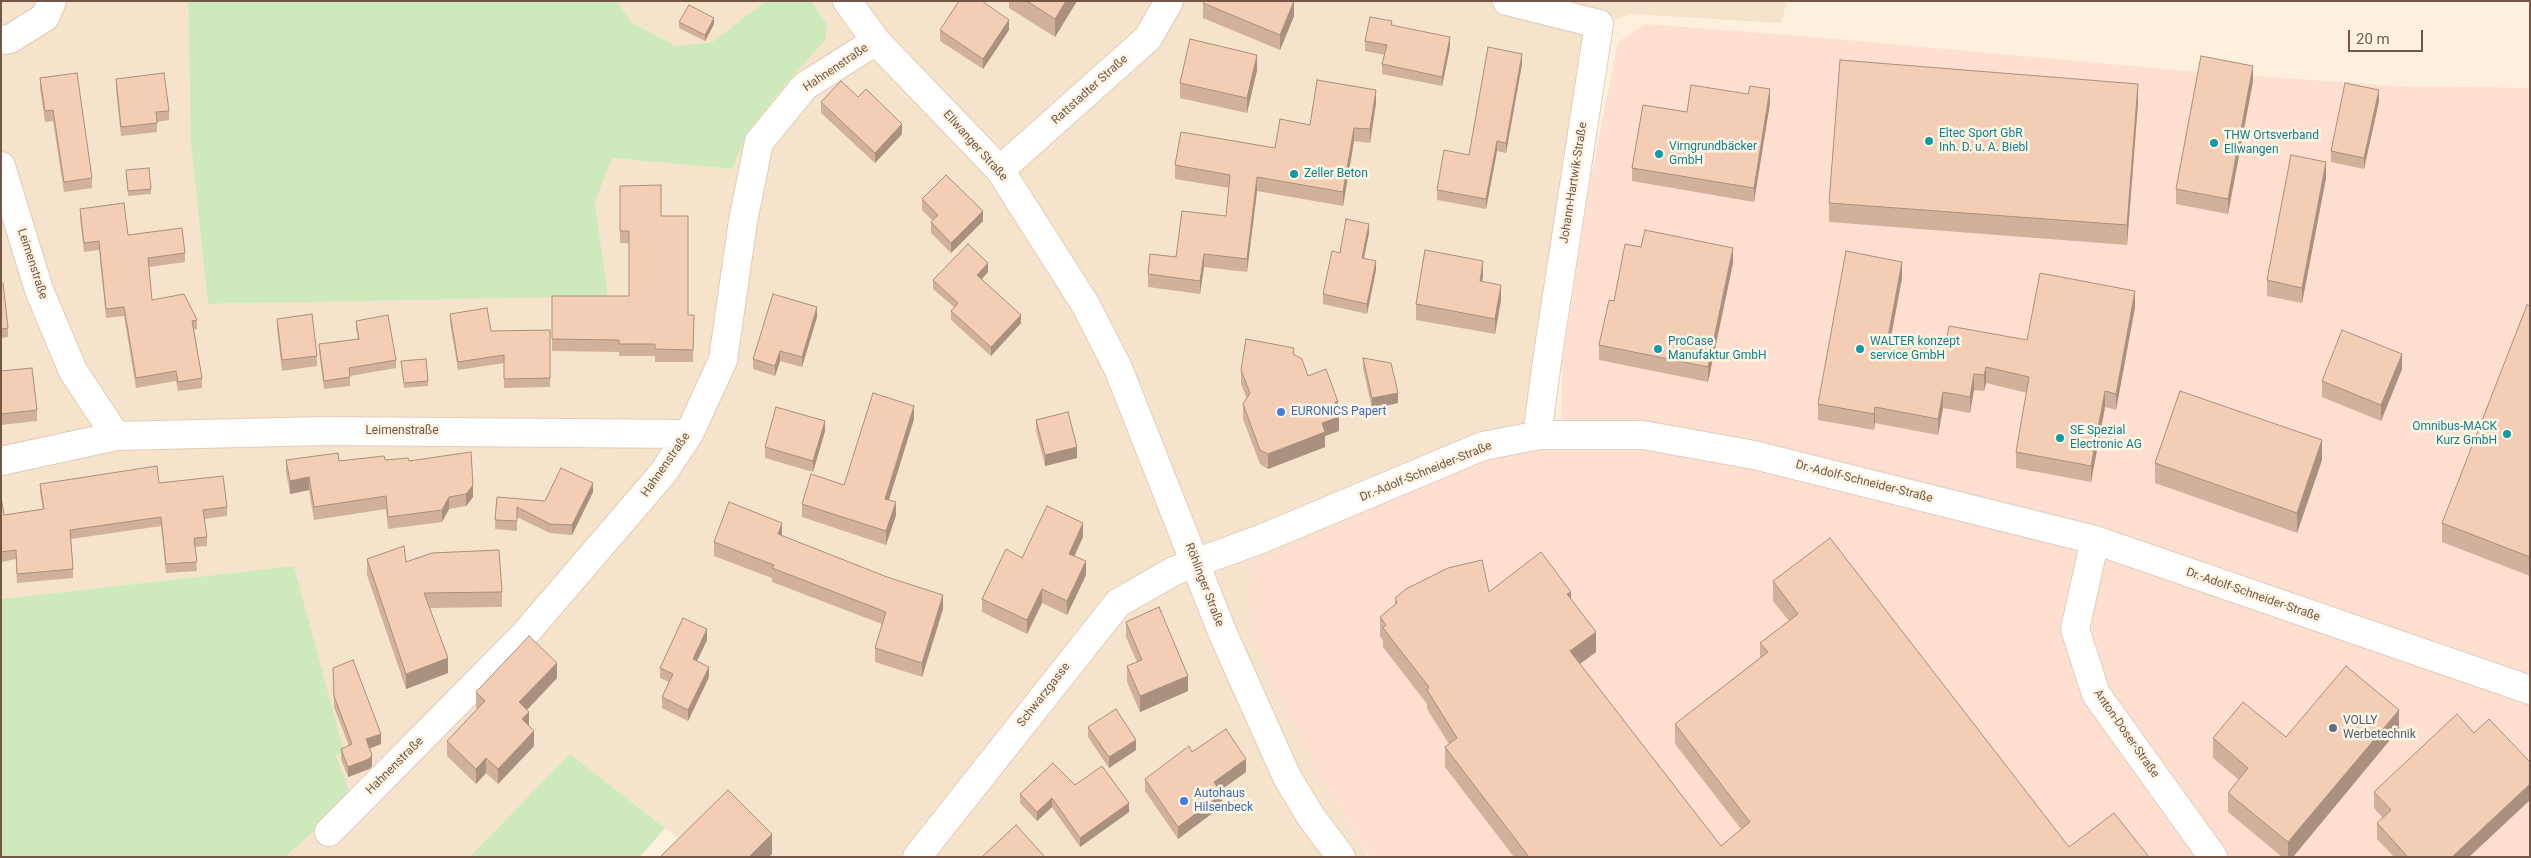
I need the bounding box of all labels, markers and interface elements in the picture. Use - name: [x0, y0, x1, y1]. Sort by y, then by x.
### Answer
- scale bar: [2351, 20, 2426, 52]
- text: 20 m: [2356, 30, 2390, 48]
- street label: Hahnenstraße: [801, 41, 871, 95]
- street label: Rattstadter Straße: [1049, 52, 1131, 128]
- street label: Ellwanger Straße: [940, 108, 1010, 184]
- street label: Johann-Hartwik-Straße: [1557, 121, 1591, 245]
- place label: Eltec Sport GbR Inh. D. u. A. Biebl: [1939, 127, 2028, 155]
- place label: THW Ortsverband Ellwangen: [2224, 129, 2319, 157]
- marker: Eltec Sport GbR Inh. D. u. A. Biebl: [1923, 135, 1935, 147]
- marker: THW Ortsverband Ellwangen: [2208, 137, 2220, 149]
- place label: Virngrundbäcker GmbH: [1669, 140, 1757, 168]
- marker: Virngrundbäcker GmbH: [1653, 148, 1665, 160]
- place label: Zeller Beton: [1304, 167, 1368, 181]
- marker: Zeller Beton: [1288, 168, 1300, 180]
- street label: Leimenstraße: [14, 227, 50, 301]
- place label: ProCase Manufaktur GmbH: [1668, 335, 1767, 363]
- place label: WALTER konzept service GmbH: [1870, 335, 1960, 363]
- marker: ProCase Manufaktur GmbH: [1652, 343, 1664, 355]
- marker: WALTER konzept service GmbH: [1854, 343, 1866, 355]
- place label: EURONICS Papert: [1291, 405, 1386, 419]
- marker: EURONICS Papert: [1275, 406, 1287, 418]
- place label: Omnibus-MACK Kurz GmbH: [2412, 420, 2497, 448]
- street label: Leimenstraße: [365, 424, 439, 438]
- place label: SE Spezial Electronic AG: [2070, 424, 2142, 452]
- marker: Omnibus-MACK Kurz GmbH: [2501, 428, 2513, 440]
- street label: Hahnenstraße: [639, 430, 693, 500]
- marker: SE Spezial Electronic AG: [2054, 432, 2066, 444]
- street label: Dr.-Adolf-Schneider-Straße: [1358, 439, 1494, 505]
- street label: Dr.-Adolf-Schneider-Straße: [1794, 458, 1934, 506]
- street label: Röhlinger Straße: [1181, 541, 1227, 629]
- street label: Dr.-Adolf-Schneider-Straße: [2184, 565, 2322, 625]
- street label: Schwarzgasse: [1014, 660, 1074, 730]
- street label: Anton-Doser-Straße: [2090, 687, 2162, 781]
- place label: VOLLY Werbetechnik: [2343, 714, 2416, 742]
- marker: VOLLY Werbetechnik: [2327, 722, 2339, 734]
- street label: Hahnenstraße: [363, 734, 427, 798]
- place label: Autohaus Hilsenbeck: [1194, 787, 1253, 815]
- marker: Autohaus Hilsenbeck: [1178, 795, 1190, 807]

